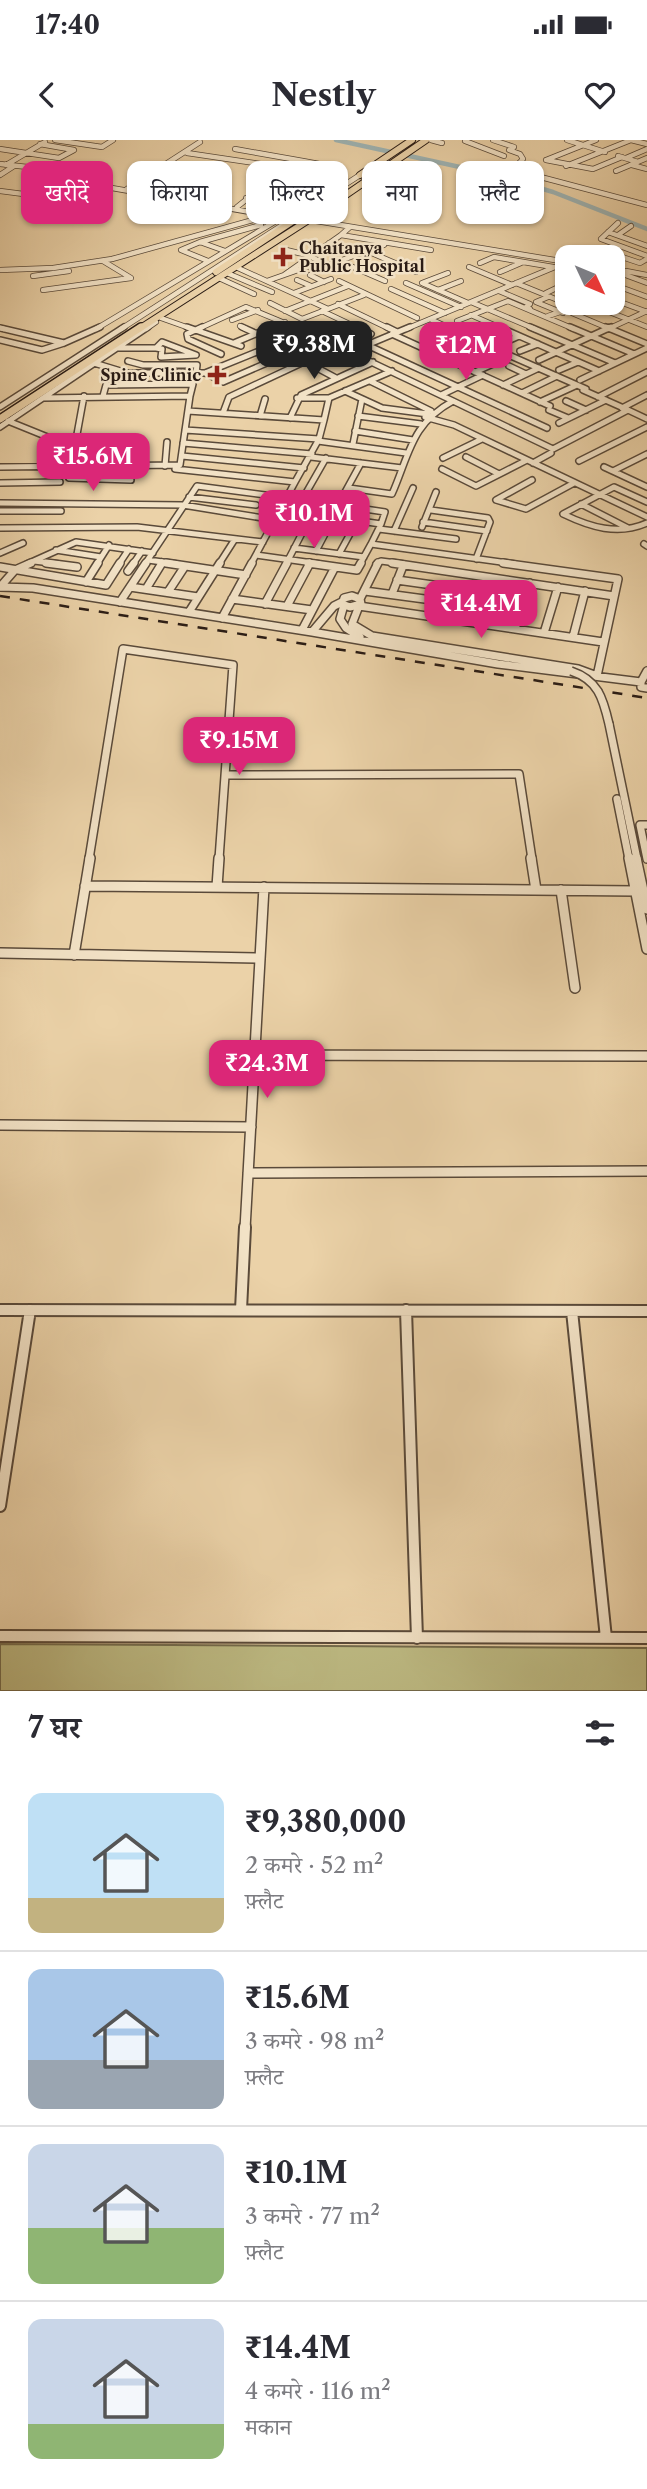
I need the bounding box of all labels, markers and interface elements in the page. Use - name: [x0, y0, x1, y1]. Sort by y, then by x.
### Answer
- text: 17:40: [35, 9, 100, 41]
- text: Nestly: [271, 75, 376, 114]
- icon: back: [28, 76, 66, 114]
- icon: heart: [581, 76, 619, 114]
- chip: खरीदें: [21, 161, 113, 224]
- chip: किराया: [127, 161, 232, 224]
- chip: फ़िल्टर: [246, 161, 348, 224]
- chip: नया: [362, 161, 442, 224]
- chip: फ़्लैट: [456, 161, 544, 224]
- place label: Chaitanya Public Hospital: [299, 238, 425, 276]
- north arrow: [555, 245, 625, 315]
- map controls: [555, 245, 625, 315]
- marker: Chaitanya Public Hospital: [273, 247, 293, 267]
- pin: ₹9.38M: [257, 322, 371, 381]
- pin: ₹12M: [425, 322, 507, 382]
- text: ₹9.38M: [272, 330, 356, 358]
- text: ₹12M: [435, 331, 497, 359]
- place label: Spine Clinic: [100, 365, 201, 385]
- marker: Spine Clinic: [207, 365, 227, 385]
- pin: ₹15.6M: [36, 434, 150, 493]
- text: ₹15.6M: [53, 442, 133, 470]
- pin: ₹10.1M: [257, 490, 371, 550]
- text: ₹10.1M: [275, 499, 353, 527]
- pin: ₹14.4M: [424, 580, 538, 640]
- text: ₹14.4M: [440, 589, 522, 617]
- pin: ₹9.15M: [182, 718, 296, 777]
- text: ₹9.15M: [199, 726, 279, 754]
- pin: ₹24.3M: [210, 1040, 324, 1100]
- text: ₹24.3M: [225, 1049, 309, 1077]
- text: 7 घर: [28, 1709, 81, 1746]
- icon: filters: [581, 1714, 619, 1752]
- text: ₹9,380,000: [245, 1803, 406, 1840]
- icon: home: [84, 1821, 168, 1905]
- text: 2 कमरे · 52 m²: [245, 1851, 383, 1879]
- text: फ़्लैट: [245, 1887, 283, 1915]
- text: ₹15.6M: [245, 1979, 350, 2016]
- icon: home: [84, 1997, 168, 2081]
- text: 3 कमरे · 98 m²: [245, 2027, 384, 2055]
- text: फ़्लैट: [245, 2063, 283, 2091]
- text: ₹10.1M: [245, 2154, 348, 2191]
- icon: home: [84, 2172, 168, 2256]
- text: 3 कमरे · 77 m²: [245, 2202, 380, 2230]
- text: फ़्लैट: [245, 2238, 283, 2266]
- text: ₹14.4M: [245, 2329, 351, 2366]
- icon: home: [84, 2347, 168, 2431]
- text: 4 कमरे · 116 m²: [245, 2377, 391, 2405]
- text: मकान: [245, 2413, 292, 2441]

